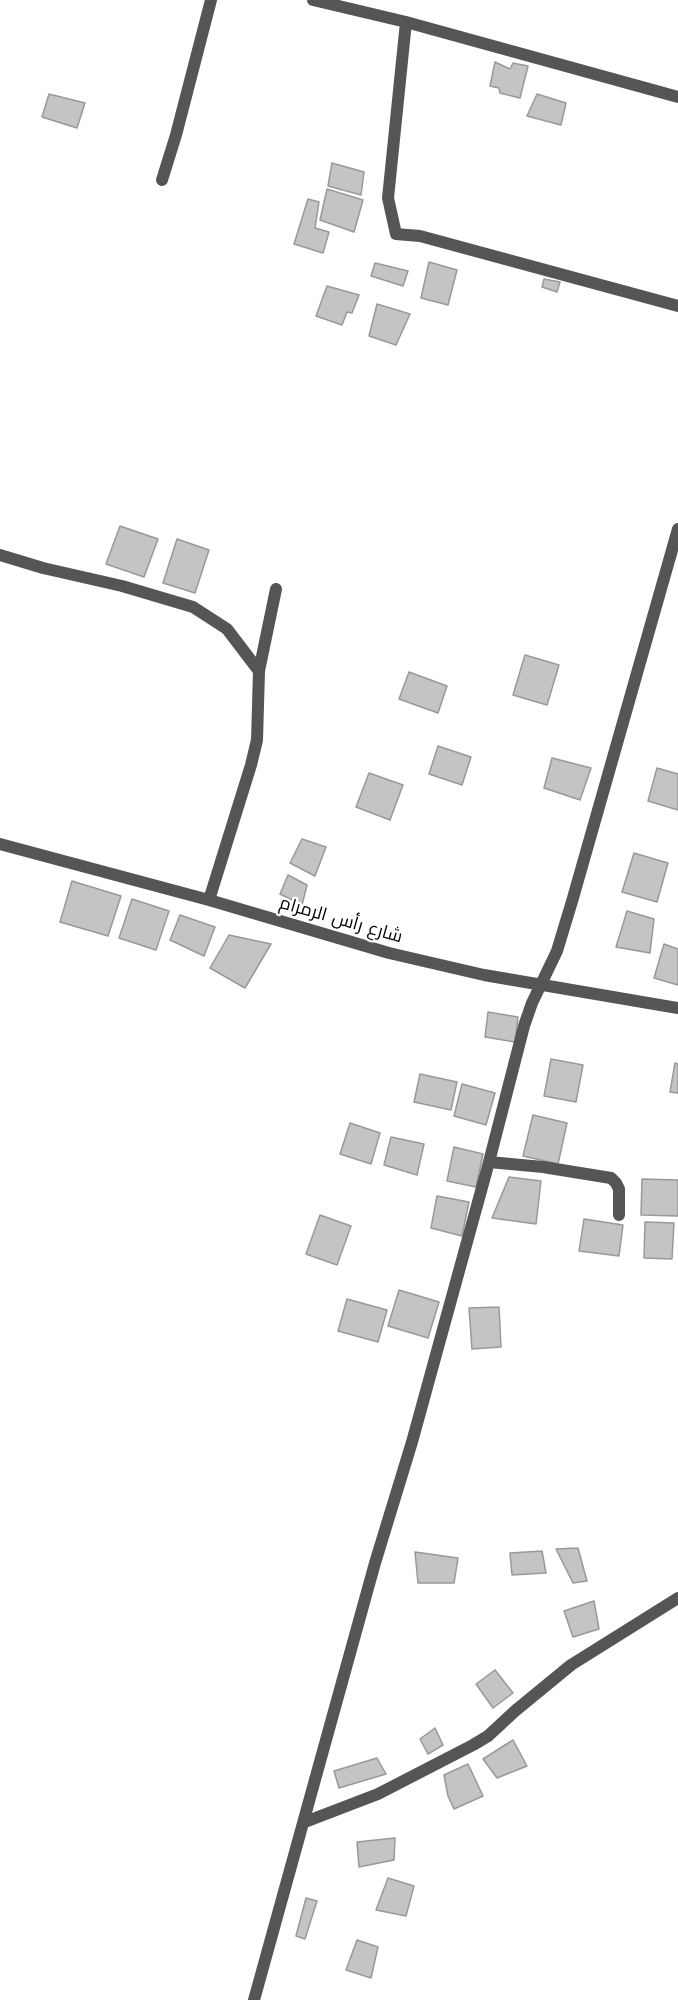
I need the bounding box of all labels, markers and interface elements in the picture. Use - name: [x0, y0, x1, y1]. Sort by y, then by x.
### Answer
- street label: شارع رأس الرمرام: [277, 892, 405, 948]

